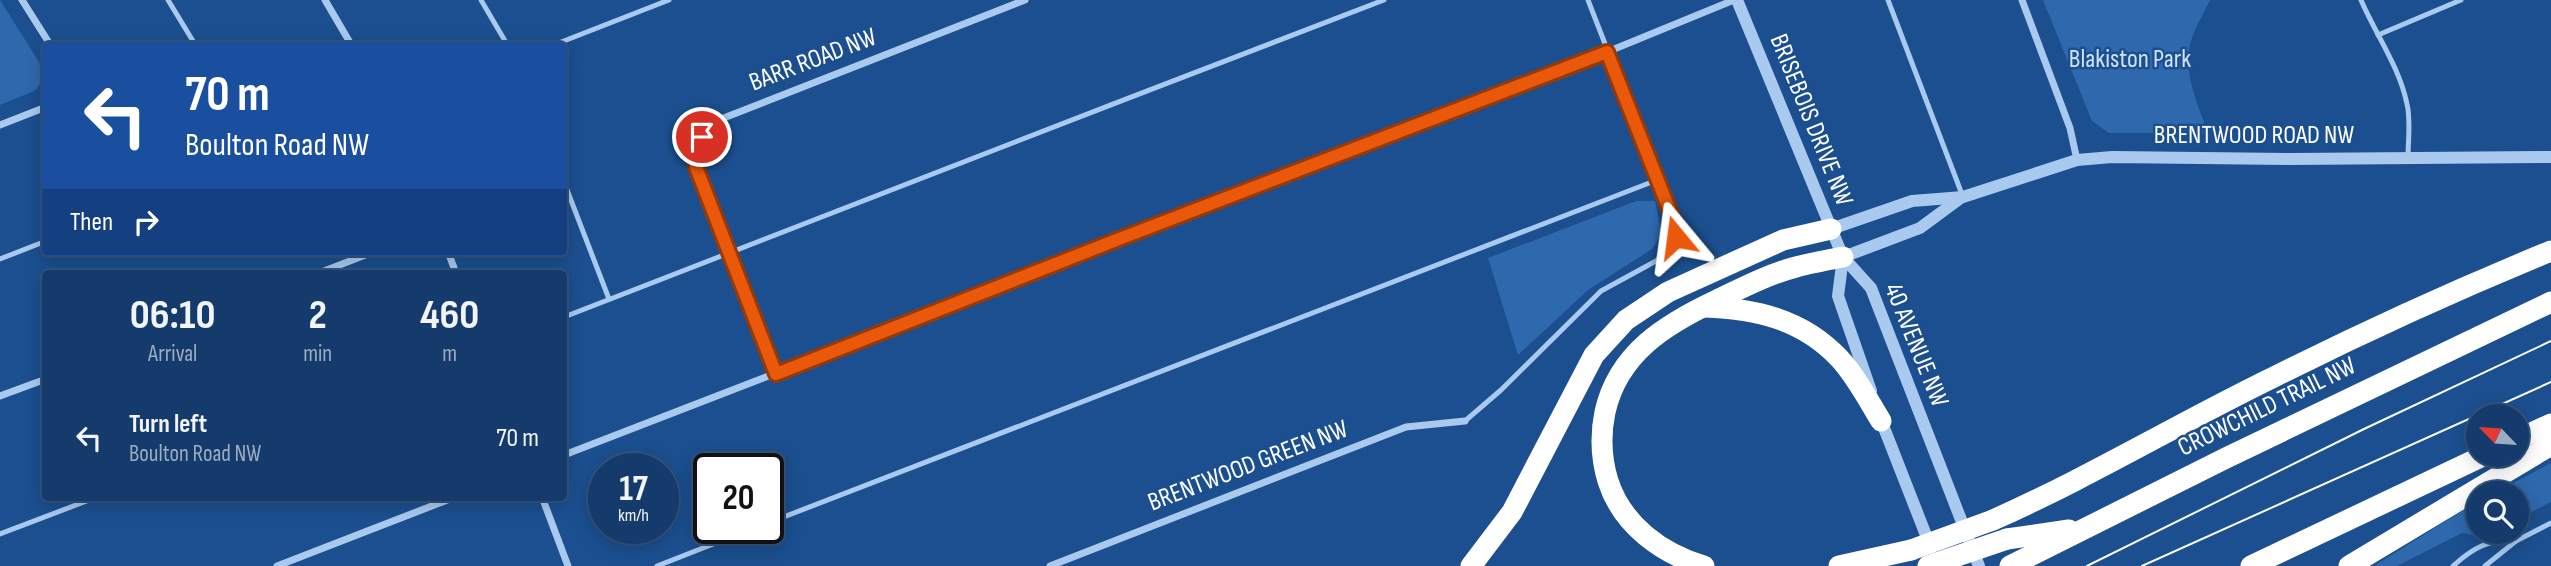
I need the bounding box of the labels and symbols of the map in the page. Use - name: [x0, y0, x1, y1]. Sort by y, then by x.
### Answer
- street label: BARR ROAD NW: [745, 22, 881, 98]
- street label: BRISEBOIS DRIVE NW: [1762, 30, 1860, 210]
- park label: Blakiston Park: [2069, 44, 2191, 75]
- pin: [672, 107, 732, 167]
- street label: BRENTWOOD ROAD NW: [2154, 120, 2354, 151]
- position arrow: [1639, 200, 1713, 274]
- street label: 40 AVENUE NW: [1877, 279, 1955, 411]
- street label: CROWCHILD TRAIL NW: [2173, 350, 2361, 463]
- north arrow: [2466, 404, 2529, 467]
- street label: BRENTWOOD GREEN NW: [1144, 414, 1352, 518]
- speed limit sign: 20: [693, 453, 784, 544]

